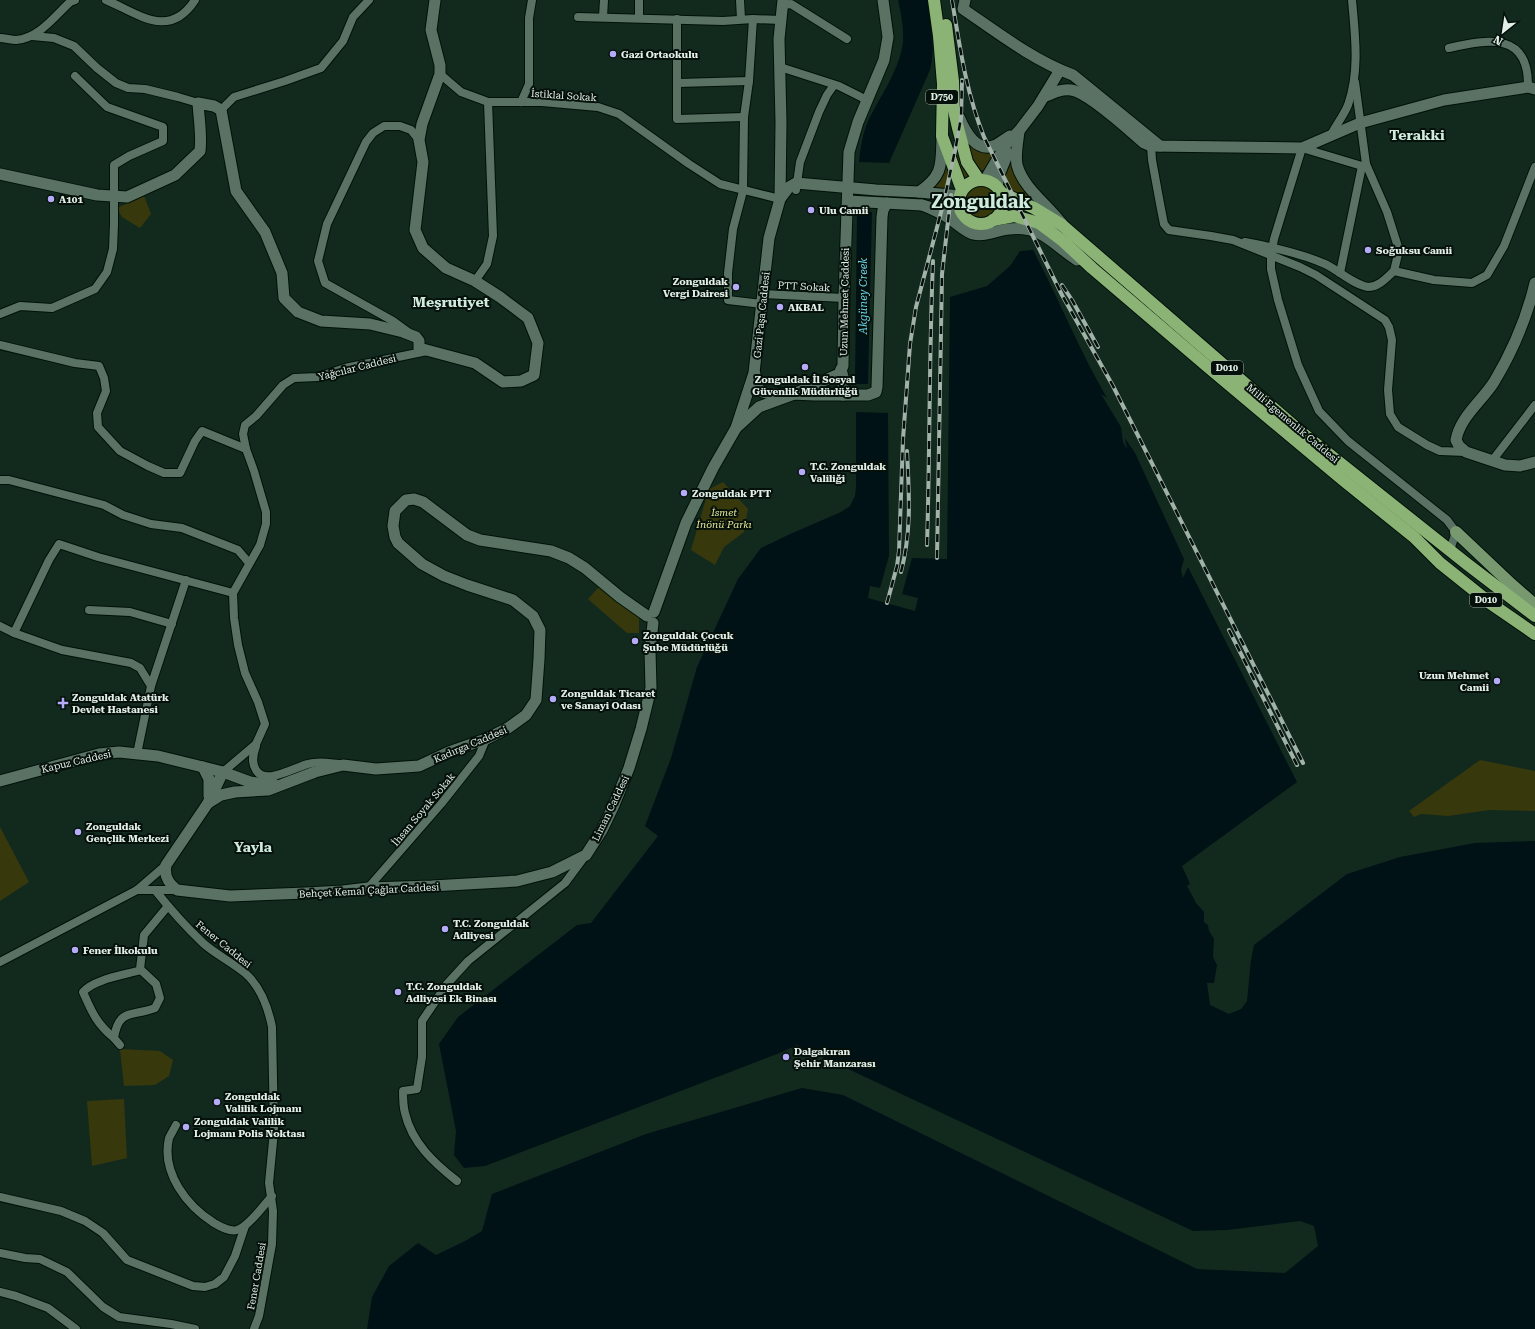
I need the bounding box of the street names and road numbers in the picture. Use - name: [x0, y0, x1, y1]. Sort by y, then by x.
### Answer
- street label: İstiklal Sokak: [531, 88, 598, 103]
- road number: D750: [926, 90, 958, 104]
- street label: Uzun Mehmet Caddesi: [838, 248, 851, 356]
- street label: Gazi Paşa Caddesi: [751, 271, 772, 359]
- street label: PTT Sokak: [777, 280, 831, 293]
- street label: Yağcılar Caddesi: [317, 353, 397, 382]
- road number: D010: [1211, 361, 1243, 375]
- street label: Milli Egemenlik Caddesi: [1244, 382, 1341, 465]
- road number: D010: [1470, 593, 1502, 607]
- street label: Kadırga Caddesi: [432, 724, 508, 765]
- street label: Kapuz Caddesi: [40, 748, 112, 775]
- street label: İhsan Soyak Sokak: [390, 770, 458, 848]
- street label: Liman Caddesi: [590, 774, 631, 843]
- street label: Behçet Kemal Çağlar Caddesi: [298, 881, 440, 900]
- street label: Fener Caddesi: [194, 919, 254, 970]
- street label: Fener Caddesi: [245, 1241, 268, 1311]

